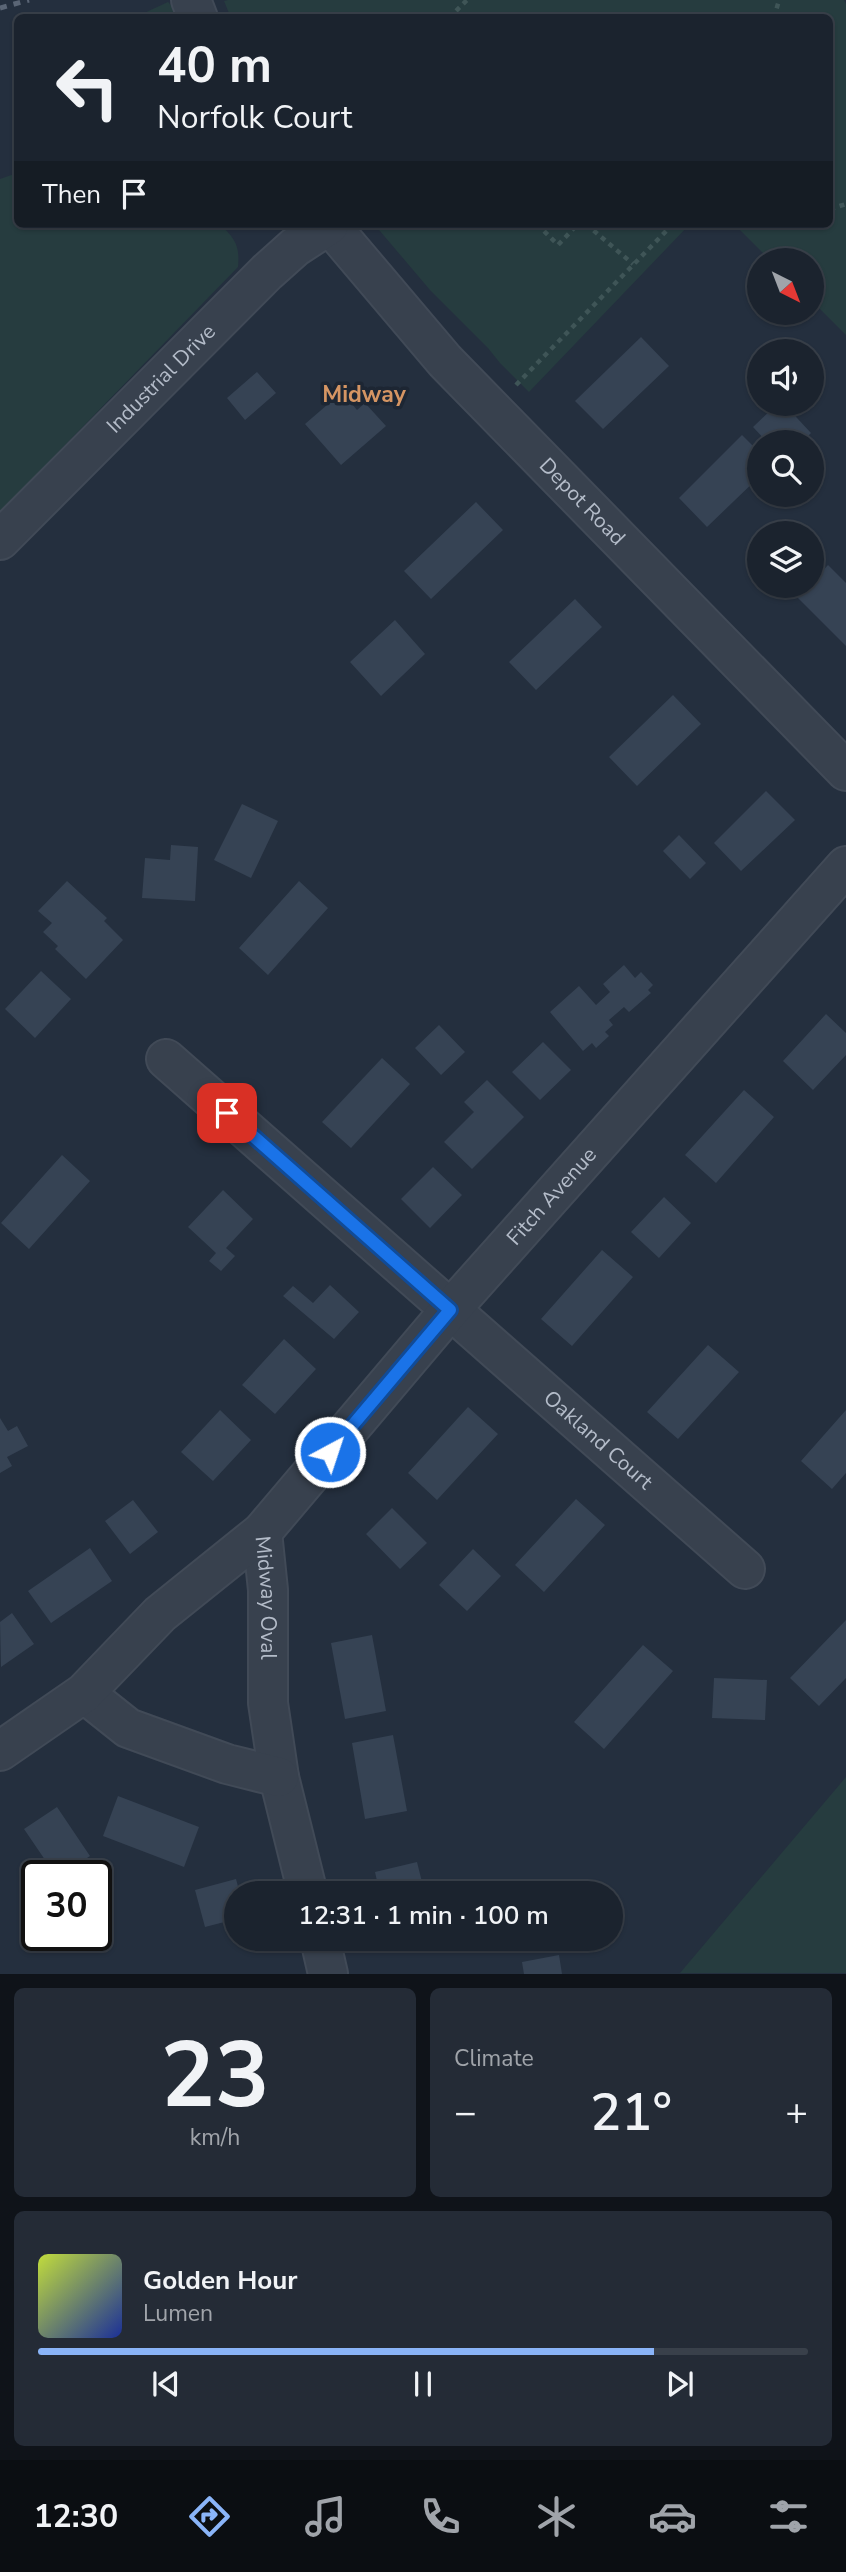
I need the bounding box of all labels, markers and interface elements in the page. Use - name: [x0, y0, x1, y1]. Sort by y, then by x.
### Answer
- text: 40 m: [157, 32, 272, 99]
- icon: left: [42, 42, 133, 133]
- text: Norfolk Court: [157, 96, 352, 139]
- icon: arrive: [115, 175, 153, 213]
- text: Then: [42, 177, 101, 212]
- north arrow: [747, 248, 824, 326]
- map controls: [747, 248, 824, 598]
- street label: Industrial Drive: [100, 318, 222, 439]
- button: sound: [747, 339, 824, 416]
- district label: Midway: [322, 379, 407, 410]
- button: search: [747, 430, 824, 507]
- street label: Depot Road: [533, 452, 632, 551]
- button: layers: [747, 521, 824, 598]
- pin: [197, 1083, 257, 1143]
- icon: arrive: [208, 1094, 246, 1132]
- street label: Fitch Avenue: [500, 1141, 603, 1251]
- street label: Oakland Court: [538, 1384, 659, 1496]
- position arrow: [293, 1415, 367, 1489]
- street label: Midway Oval: [248, 1535, 282, 1660]
- speed limit sign: 30: [21, 1860, 112, 1951]
- text: 12:31 · 1 min · 100 m: [298, 1898, 549, 1933]
- text: 23: [160, 2014, 270, 2138]
- text: Climate: [454, 2043, 534, 2074]
- text: 21°: [590, 2077, 672, 2148]
- text: −: [454, 2087, 477, 2138]
- text: +: [785, 2087, 808, 2138]
- text: km/h: [190, 2122, 240, 2153]
- text: Golden Hour: [143, 2263, 298, 2298]
- text: Lumen: [143, 2298, 213, 2329]
- icon: previous: [147, 2365, 185, 2403]
- icon: pause: [404, 2365, 442, 2403]
- icon: next: [661, 2365, 699, 2403]
- icon: directions: [185, 2492, 234, 2541]
- icon: music: [301, 2492, 350, 2541]
- icon: phone: [416, 2492, 465, 2541]
- icon: climate: [532, 2492, 581, 2541]
- icon: car: [648, 2492, 697, 2541]
- icon: filters: [764, 2492, 813, 2541]
- text: 12:30: [33, 2495, 118, 2538]

